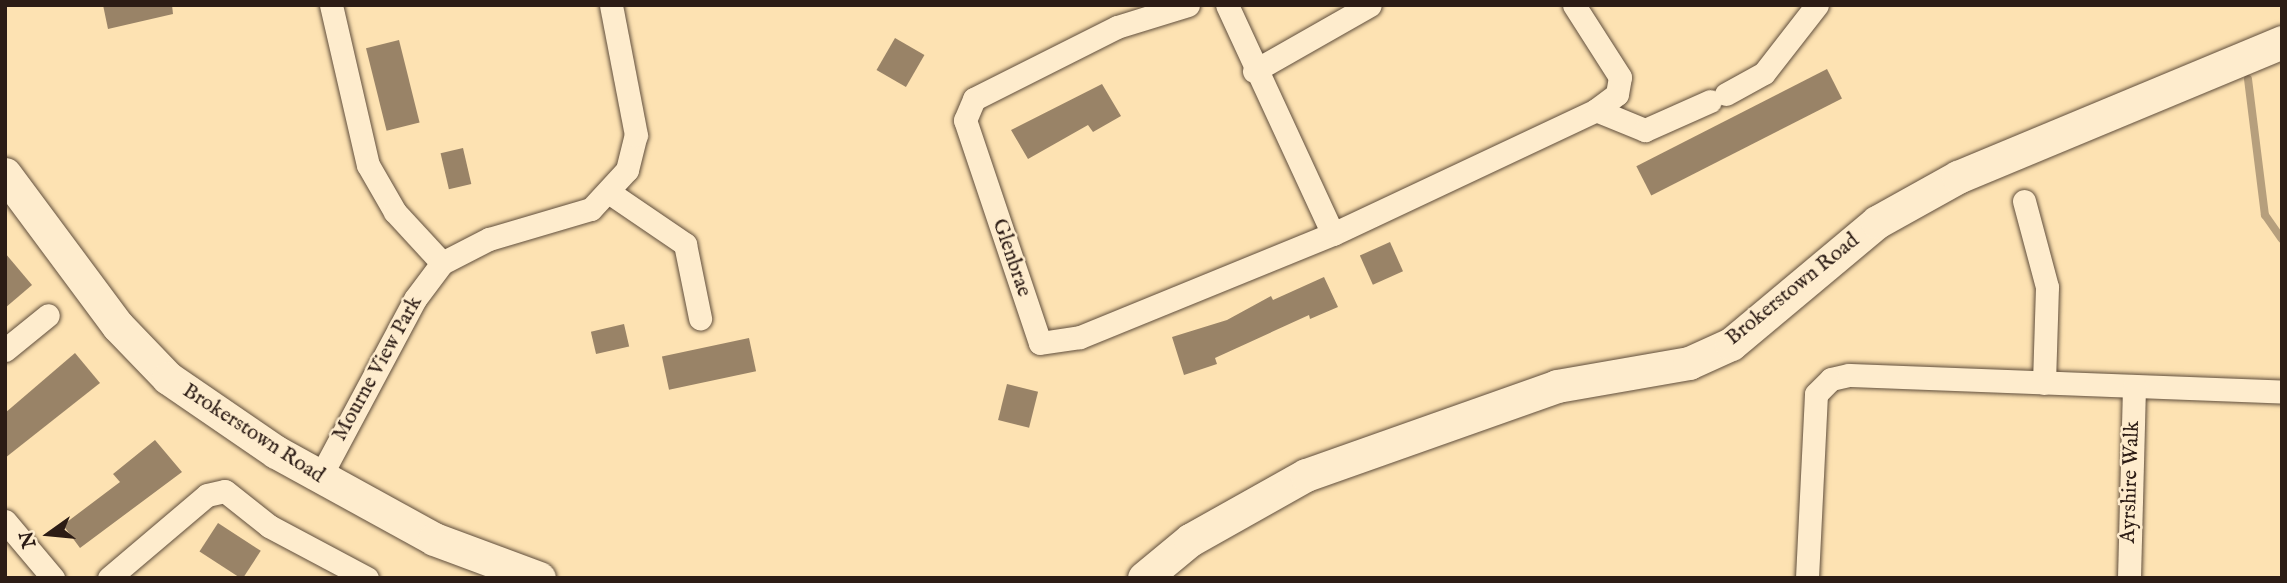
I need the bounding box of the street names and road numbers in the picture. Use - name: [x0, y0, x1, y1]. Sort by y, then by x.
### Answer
- street label: Glenbrae: [986, 216, 1036, 300]
- street label: Brokerstown Road: [1721, 229, 1865, 351]
- street label: Mourne View Park: [328, 292, 428, 446]
- street label: Brokerstown Road: [177, 379, 329, 489]
- street label: Ayrshire Walk: [2116, 420, 2146, 544]

